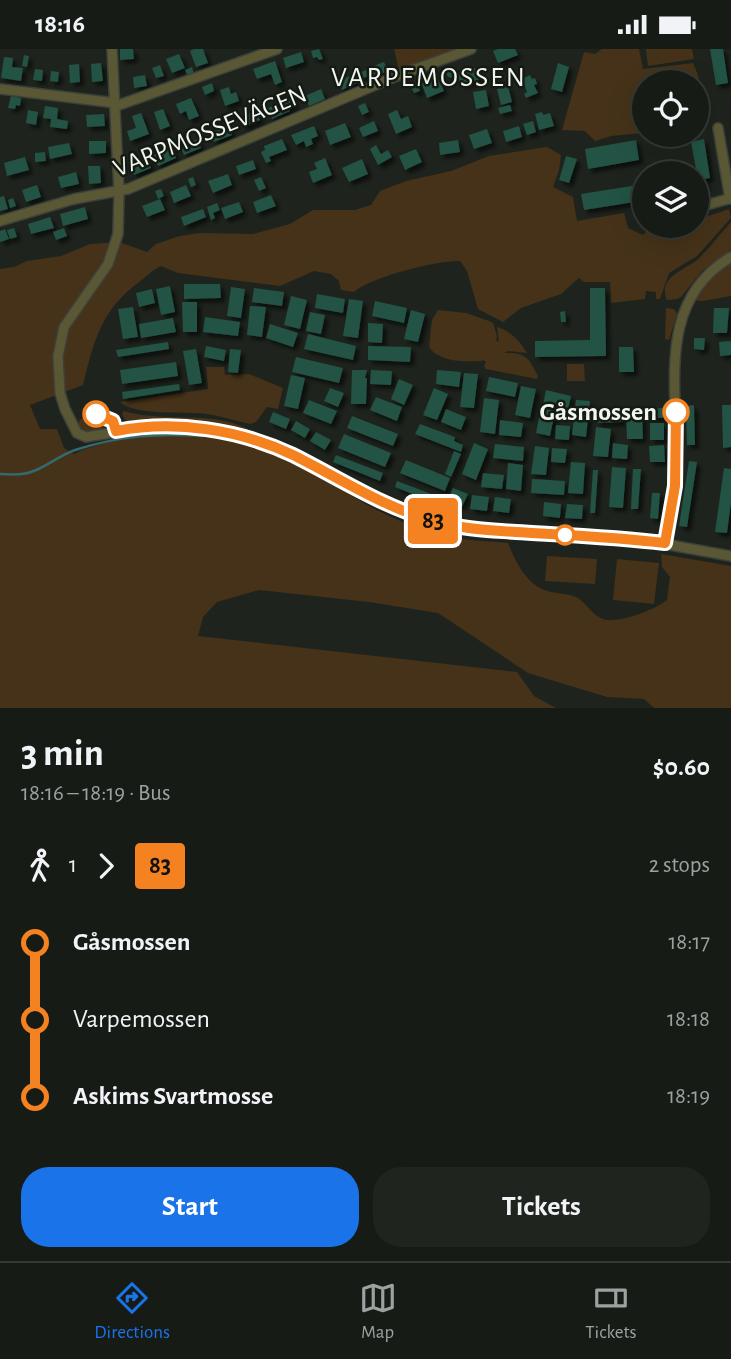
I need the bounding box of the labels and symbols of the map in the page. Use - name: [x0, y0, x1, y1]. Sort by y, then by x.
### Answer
- district label: VARPEMOSSEN: [331, 64, 527, 92]
- street label: VARPMOSSEVÄGEN: [109, 79, 310, 182]
- place label: Gåsmossen: [539, 399, 657, 425]
- marker: Gåsmossen: [663, 399, 689, 425]
- unlabelled marker: [83, 401, 109, 427]
- line badge: 83: [402, 498, 464, 544]
- unlabelled marker: [555, 525, 575, 545]

